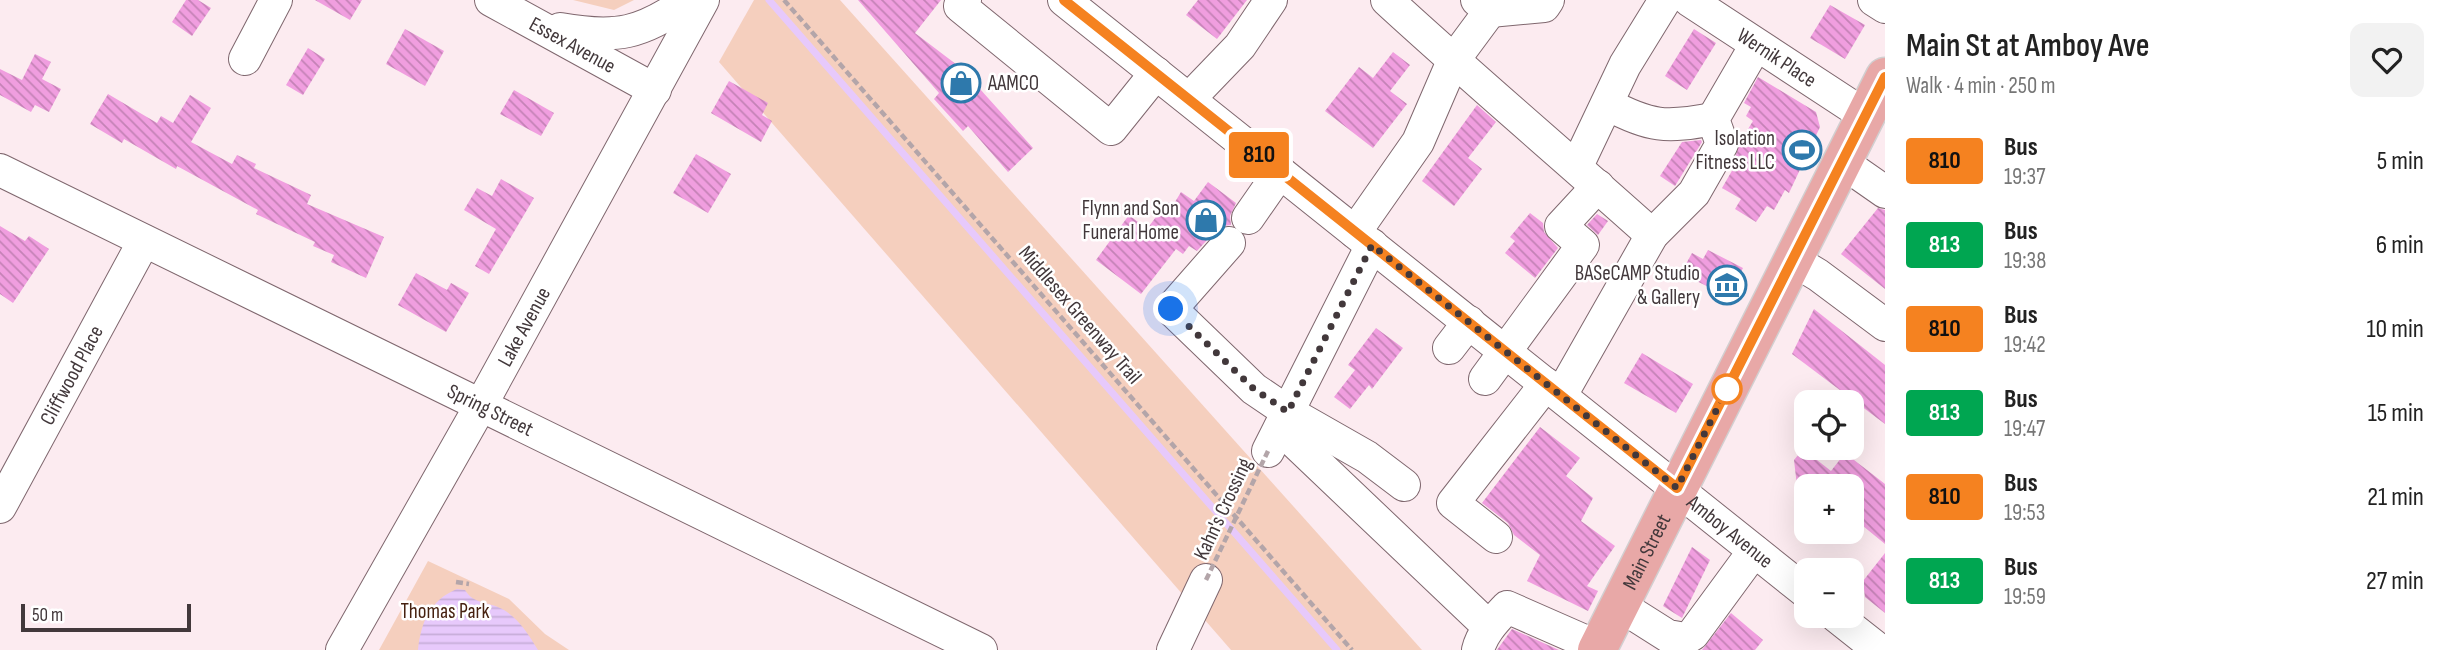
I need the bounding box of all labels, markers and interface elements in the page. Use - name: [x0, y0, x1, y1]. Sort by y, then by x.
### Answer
- street label: Essex Avenue: [525, 11, 620, 78]
- street label: Wernik Place: [1732, 23, 1821, 93]
- button: heart: [2350, 23, 2424, 97]
- text: Main St at Amboy Ave: [1906, 26, 2150, 66]
- shop icon: AAMCO: [940, 62, 982, 104]
- place label: AAMCO: [987, 71, 1039, 96]
- text: Walk · 4 min · 250 m: [1906, 72, 2056, 100]
- place label: Isolation Fitness LLC: [1695, 126, 1775, 175]
- sports icon: Isolation Fitness LLC: [1781, 129, 1823, 171]
- line badge: 810: [1219, 132, 1299, 178]
- text: Bus: [2004, 132, 2038, 163]
- text: 810: [1243, 140, 1275, 169]
- text: 810: [1928, 146, 1961, 175]
- text: 5 min: [2377, 146, 2424, 177]
- text: 19:37: [2004, 163, 2045, 191]
- place label: Flynn and Son Funeral Home: [1082, 196, 1179, 245]
- shop icon: Flynn and Son Funeral Home: [1185, 199, 1227, 241]
- text: Bus: [2004, 216, 2038, 247]
- text: 813: [1929, 230, 1960, 259]
- text: 6 min: [2376, 230, 2424, 261]
- street label: Middlesex Greenway Trail: [1013, 241, 1147, 389]
- text: 19:38: [2004, 247, 2046, 275]
- place label: BASeCAMP Studio & Gallery: [1575, 261, 1700, 310]
- museum icon: BASeCAMP Studio & Gallery: [1706, 264, 1748, 306]
- street label: Lake Avenue: [492, 283, 556, 371]
- your location: [1153, 291, 1188, 326]
- text: Bus: [2004, 300, 2038, 331]
- text: 810: [1928, 314, 1961, 343]
- text: 10 min: [2367, 314, 2424, 345]
- street label: Cliffwood Place: [34, 321, 108, 429]
- text: 19:42: [2004, 331, 2046, 359]
- unlabelled marker: [1712, 374, 1742, 404]
- street label: Spring Street: [443, 378, 538, 442]
- text: Bus: [2004, 384, 2038, 415]
- map controls: [1794, 390, 1864, 628]
- button: locate: [1794, 390, 1864, 460]
- text: 813: [1929, 398, 1960, 427]
- text: 15 min: [2368, 398, 2424, 429]
- text: 19:47: [2004, 415, 2045, 443]
- street label: Kahn's Crossing: [1189, 454, 1257, 564]
- text: Bus: [2004, 468, 2038, 499]
- button: +: [1794, 474, 1864, 544]
- text: 810: [1928, 482, 1961, 511]
- text: 21 min: [2367, 482, 2424, 513]
- street label: Amboy Avenue: [1681, 489, 1778, 573]
- text: 19:53: [2004, 499, 2045, 527]
- street label: Main Street: [1617, 510, 1676, 594]
- text: Bus: [2004, 552, 2038, 583]
- button: −: [1794, 558, 1864, 628]
- text: 813: [1929, 566, 1960, 595]
- text: 27 min: [2366, 566, 2424, 597]
- text: 19:59: [2004, 583, 2046, 611]
- park label: Thomas Park: [400, 599, 490, 624]
- scale bar: [21, 601, 191, 633]
- text: 50 m: [32, 604, 63, 627]

